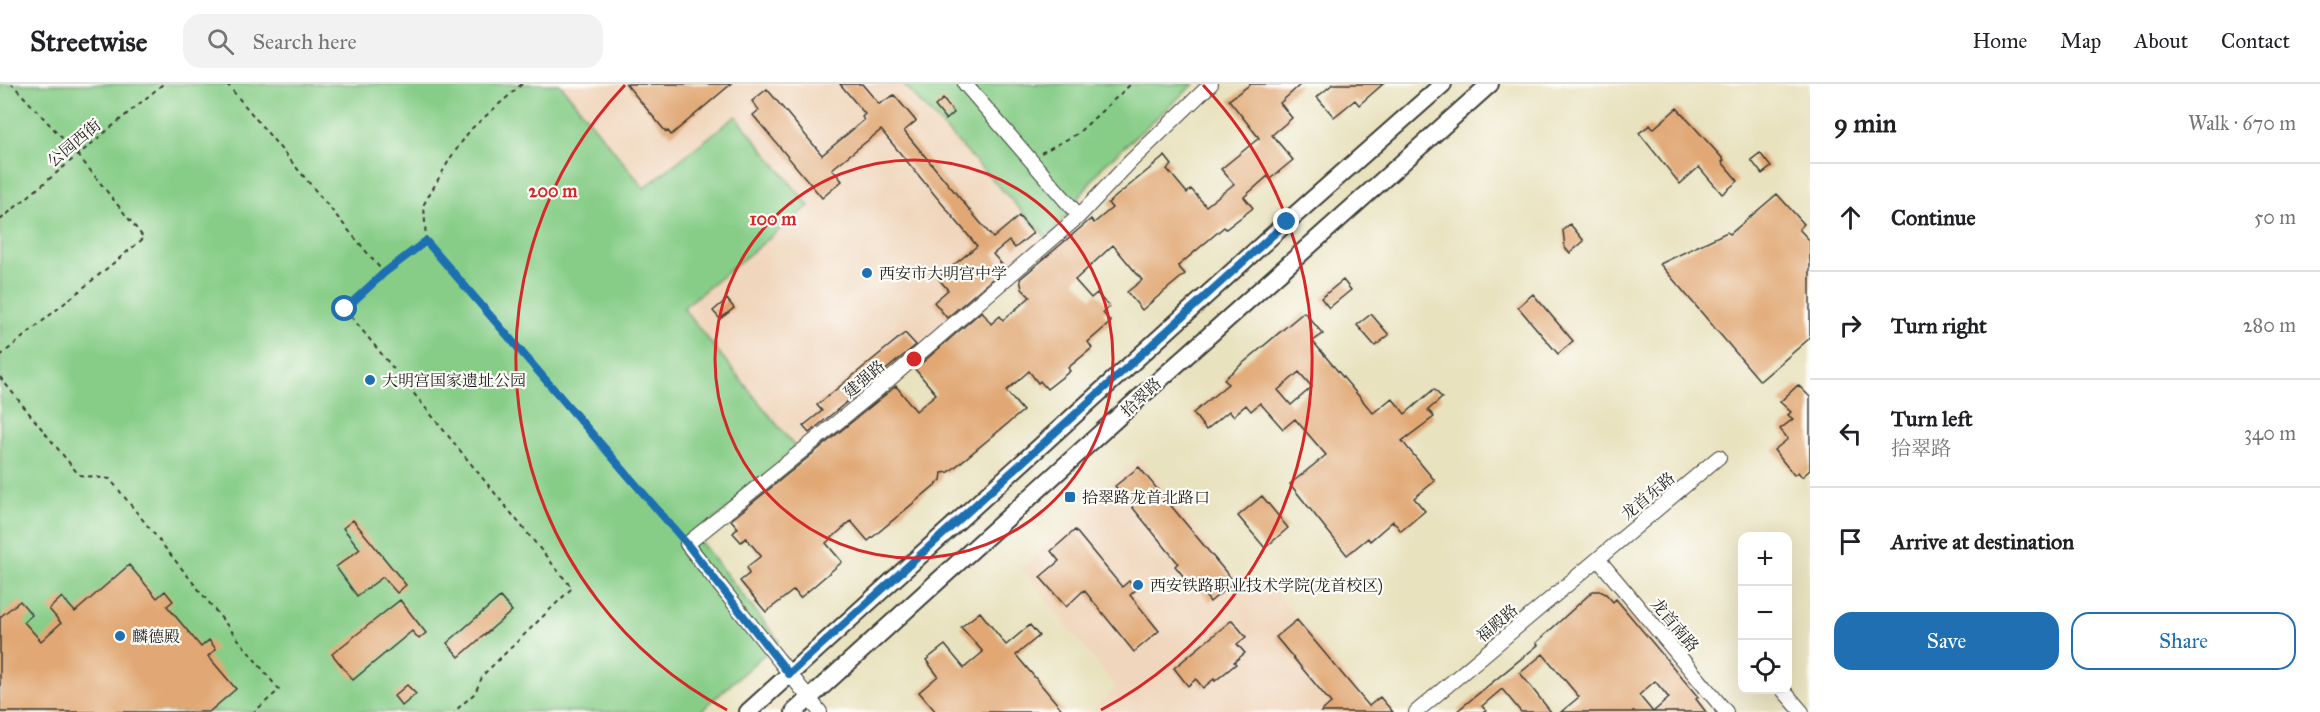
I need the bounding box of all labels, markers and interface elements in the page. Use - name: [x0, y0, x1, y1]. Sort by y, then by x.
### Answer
- search box: [183, 14, 603, 68]
- text: Streetwise: [30, 24, 147, 59]
- icon: search: [204, 25, 237, 58]
- text: Search here: [252, 28, 357, 55]
- text: Home: [1972, 28, 2027, 54]
- text: Map: [2060, 28, 2101, 54]
- text: About: [2134, 28, 2188, 54]
- text: Contact: [2221, 28, 2290, 54]
- text: 9 min: [1834, 107, 1897, 139]
- text: Walk · 670 m: [2188, 111, 2296, 135]
- street label: 公园西街: [43, 115, 105, 171]
- text: 200 m: [529, 180, 578, 202]
- icon: ahead: [1834, 201, 1867, 234]
- text: Continue: [1891, 204, 1976, 231]
- text: 50 m: [2254, 205, 2296, 229]
- text: 100 m: [750, 208, 797, 230]
- route end: [1273, 208, 1299, 234]
- place label: 西安市大明宫中学: [879, 264, 1007, 283]
- marker: 西安市大明宫中学: [860, 266, 874, 280]
- route start: [331, 295, 357, 321]
- icon: right: [1834, 309, 1867, 342]
- text: Turn right: [1891, 312, 1987, 339]
- text: 280 m: [2243, 313, 2296, 337]
- centre of rings: [904, 349, 924, 369]
- street label: 建强路: [840, 356, 888, 402]
- place label: 大明宫国家遗址公园: [382, 371, 526, 390]
- marker: 大明宫国家遗址公园: [363, 373, 377, 387]
- street label: 拾翠路: [1117, 374, 1165, 420]
- text: Turn left: [1891, 405, 1973, 432]
- icon: left: [1834, 417, 1867, 450]
- text: 340 m: [2244, 421, 2296, 445]
- text: 拾翠路: [1891, 436, 1951, 460]
- street label: 龙首东路: [1617, 468, 1679, 524]
- place label: 拾翠路龙首北路口: [1082, 488, 1210, 507]
- marker: 拾翠路龙首北路口: [1063, 490, 1077, 504]
- icon: arrive: [1834, 525, 1867, 558]
- text: Arrive at destination: [1891, 528, 2074, 555]
- map controls: [1738, 532, 1792, 694]
- button: +: [1738, 532, 1792, 586]
- place label: 西安铁路职业技术学院(龙首校区): [1150, 576, 1383, 596]
- marker: 西安铁路职业技术学院(龙首校区): [1131, 578, 1145, 592]
- button: −: [1738, 586, 1792, 640]
- street label: 龙首南路: [1647, 594, 1703, 656]
- street label: 福殿路: [1473, 600, 1521, 646]
- button: Save: [1834, 612, 2059, 670]
- button: Share: [2071, 612, 2296, 670]
- place label: 麟德殿: [132, 627, 180, 646]
- marker: 麟德殿: [113, 629, 127, 643]
- button: locate: [1738, 640, 1792, 694]

